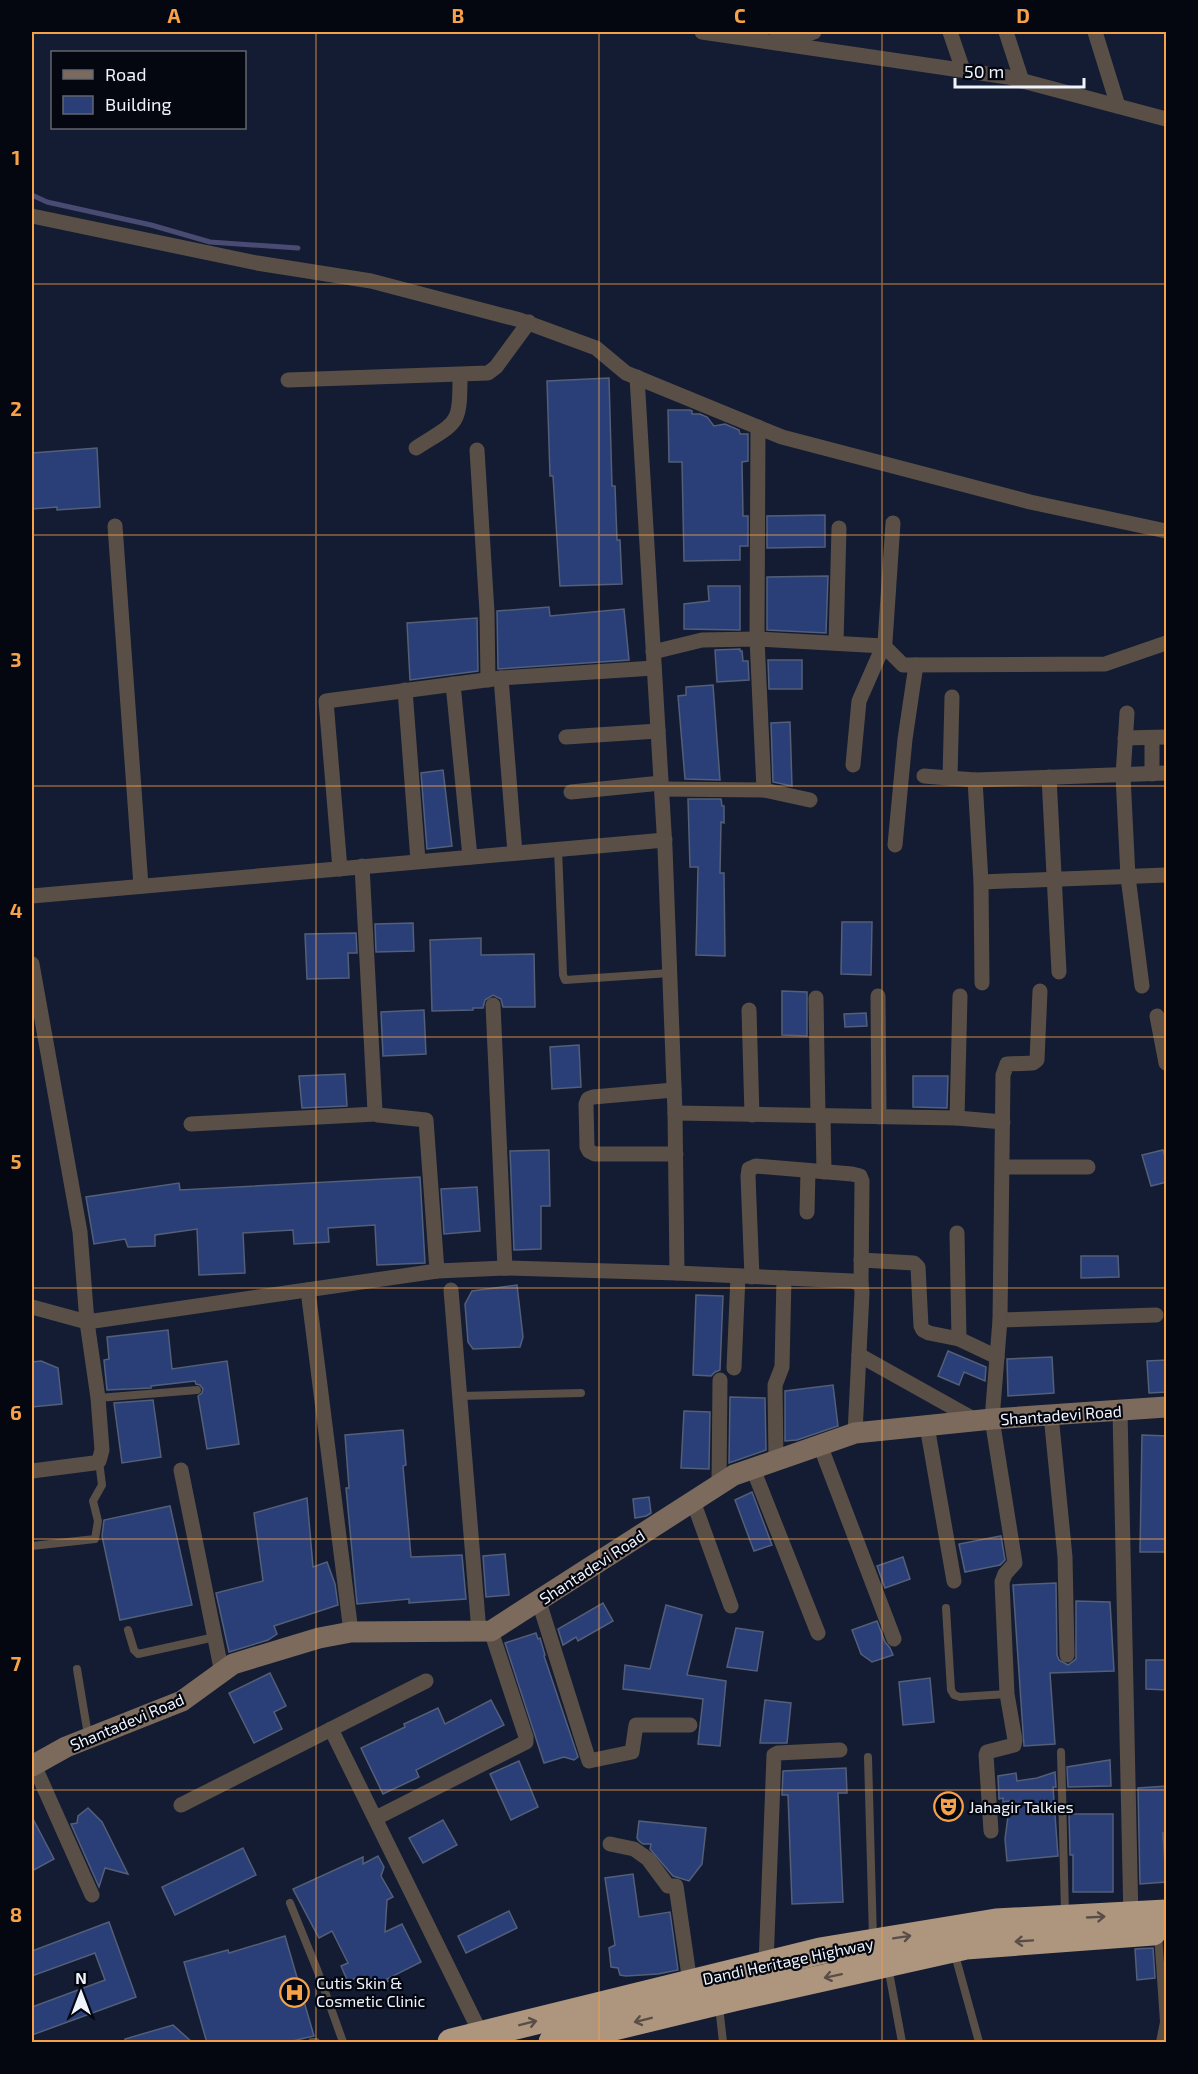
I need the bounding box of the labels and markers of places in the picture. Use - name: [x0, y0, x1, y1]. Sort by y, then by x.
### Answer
- theatre icon: Jahagir Talkies: [932, 1791, 964, 1823]
- place label: Jahagir Talkies: [969, 1797, 1074, 1816]
- place label: Cutis Skin & Cosmetic Clinic: [316, 1973, 426, 2010]
- hospital icon: Cutis Skin & Cosmetic Clinic: [279, 1976, 311, 2008]

